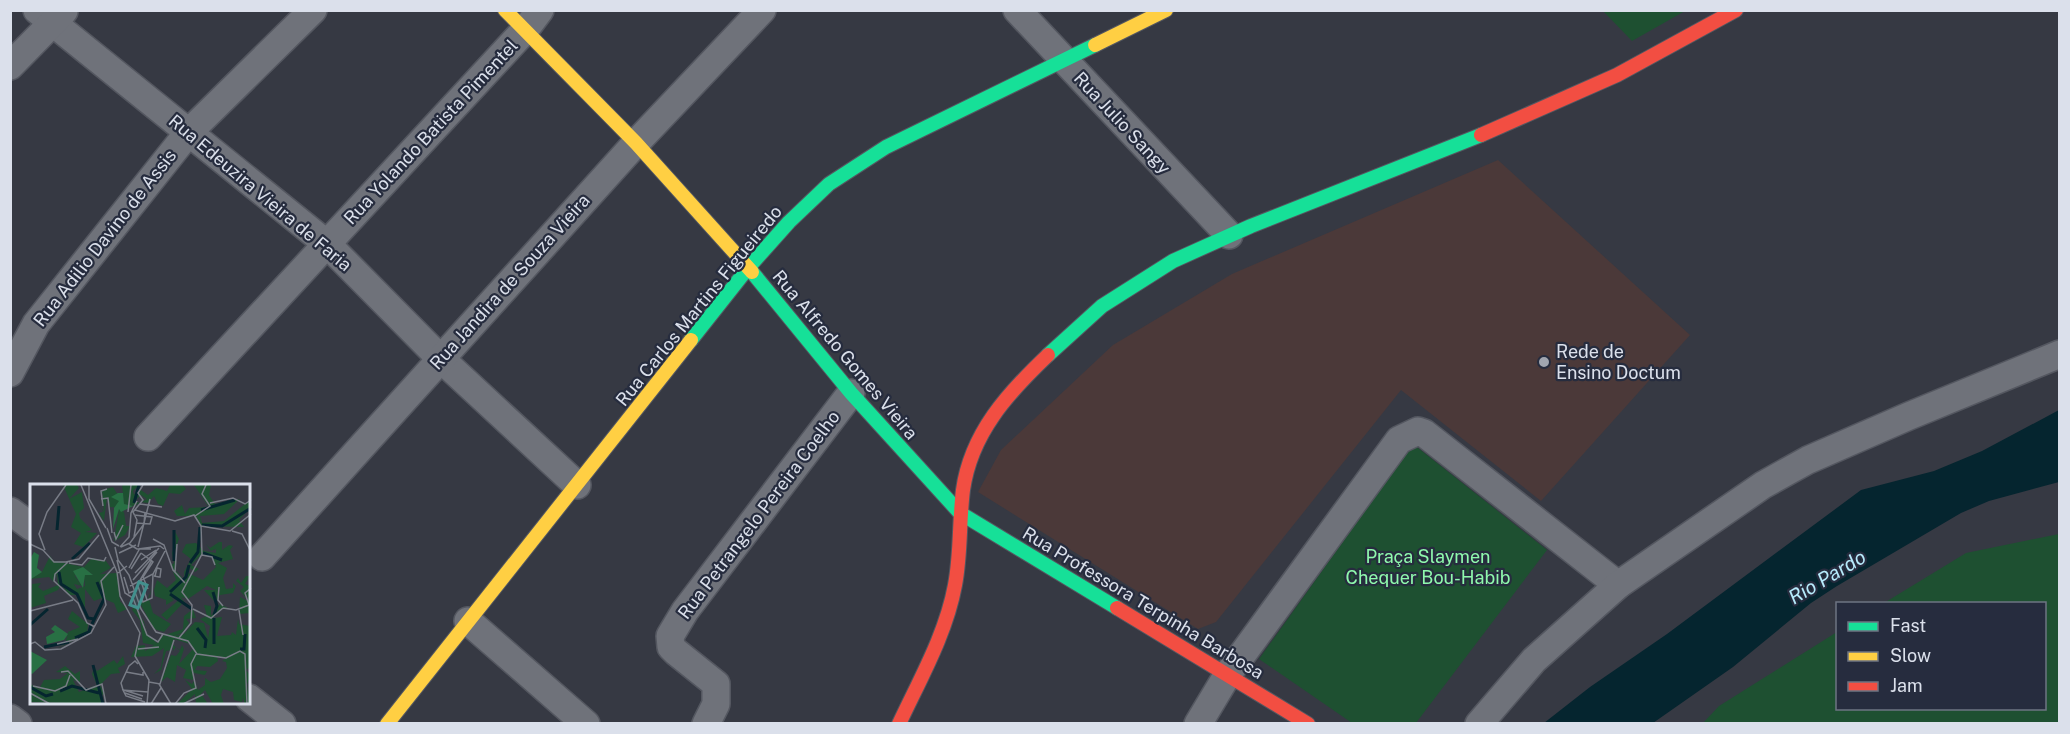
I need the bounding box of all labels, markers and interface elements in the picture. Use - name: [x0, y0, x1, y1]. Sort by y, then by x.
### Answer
- street label: Rua Yolando Batista Pimentel: [339, 35, 522, 228]
- street label: Rua Julio Sangy: [1070, 67, 1175, 178]
- street label: Rua Edeuzira Vieira de Faria: [165, 110, 356, 275]
- street label: Rua Adilio Davino de Assis: [29, 145, 180, 330]
- street label: Rua Jandira de Souza Vieira: [425, 190, 594, 374]
- street label: Rua Carlos Martins Figueiredo: [611, 201, 786, 410]
- street label: Rua Alfredo Gomes Vieira: [769, 266, 922, 443]
- place label: Rede de Ensino Doctum: [1556, 341, 1681, 383]
- marker: Rede de Ensino Doctum: [1537, 355, 1551, 369]
- street label: Rua Petrangelo Pereira Coelho: [673, 406, 844, 623]
- inset map: [30, 484, 250, 704]
- street label: Rua Professora Terpinha Barbosa: [1019, 522, 1268, 683]
- water label: Rio Pardo: [1784, 545, 1870, 609]
- park label: Praça Slaymen Chequer Bou-Habib: [1346, 546, 1511, 588]
- legend: [1836, 602, 2046, 710]
- text: Fast: [1890, 615, 1926, 636]
- text: Slow: [1890, 645, 1931, 666]
- text: Jam: [1890, 675, 1923, 696]

